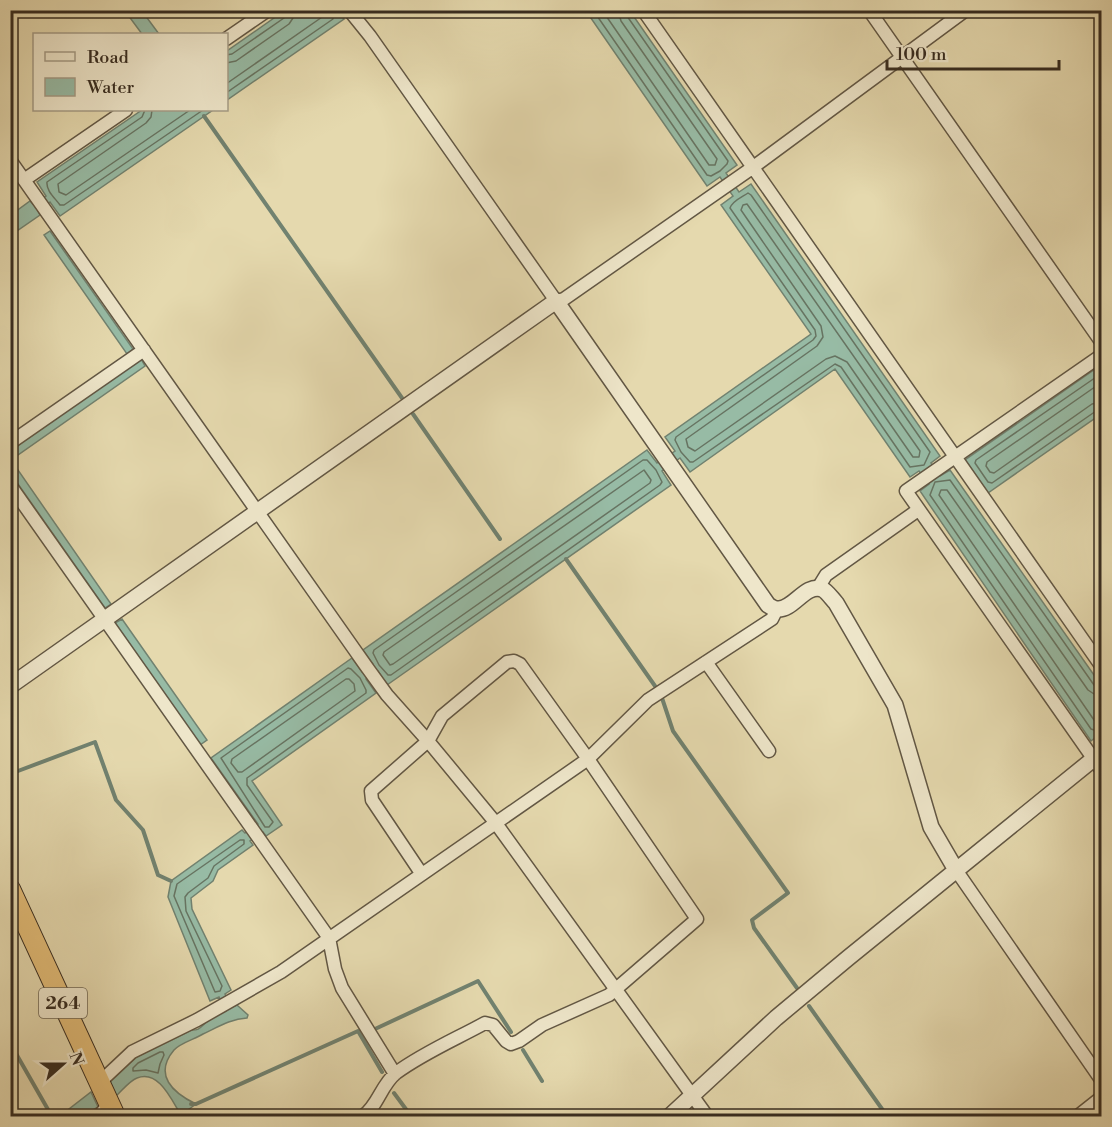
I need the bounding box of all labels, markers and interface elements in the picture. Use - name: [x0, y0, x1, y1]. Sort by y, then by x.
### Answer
- legend: [33, 33, 228, 111]
- scale bar: [887, 33, 1060, 71]
- text: 100 m: [896, 43, 947, 66]
- text: Road: [87, 46, 130, 69]
- text: Water: [86, 76, 135, 99]
- road number: 264: [39, 988, 87, 1018]
- north arrow: [33, 1034, 93, 1094]
- text: N: [64, 1049, 88, 1069]

